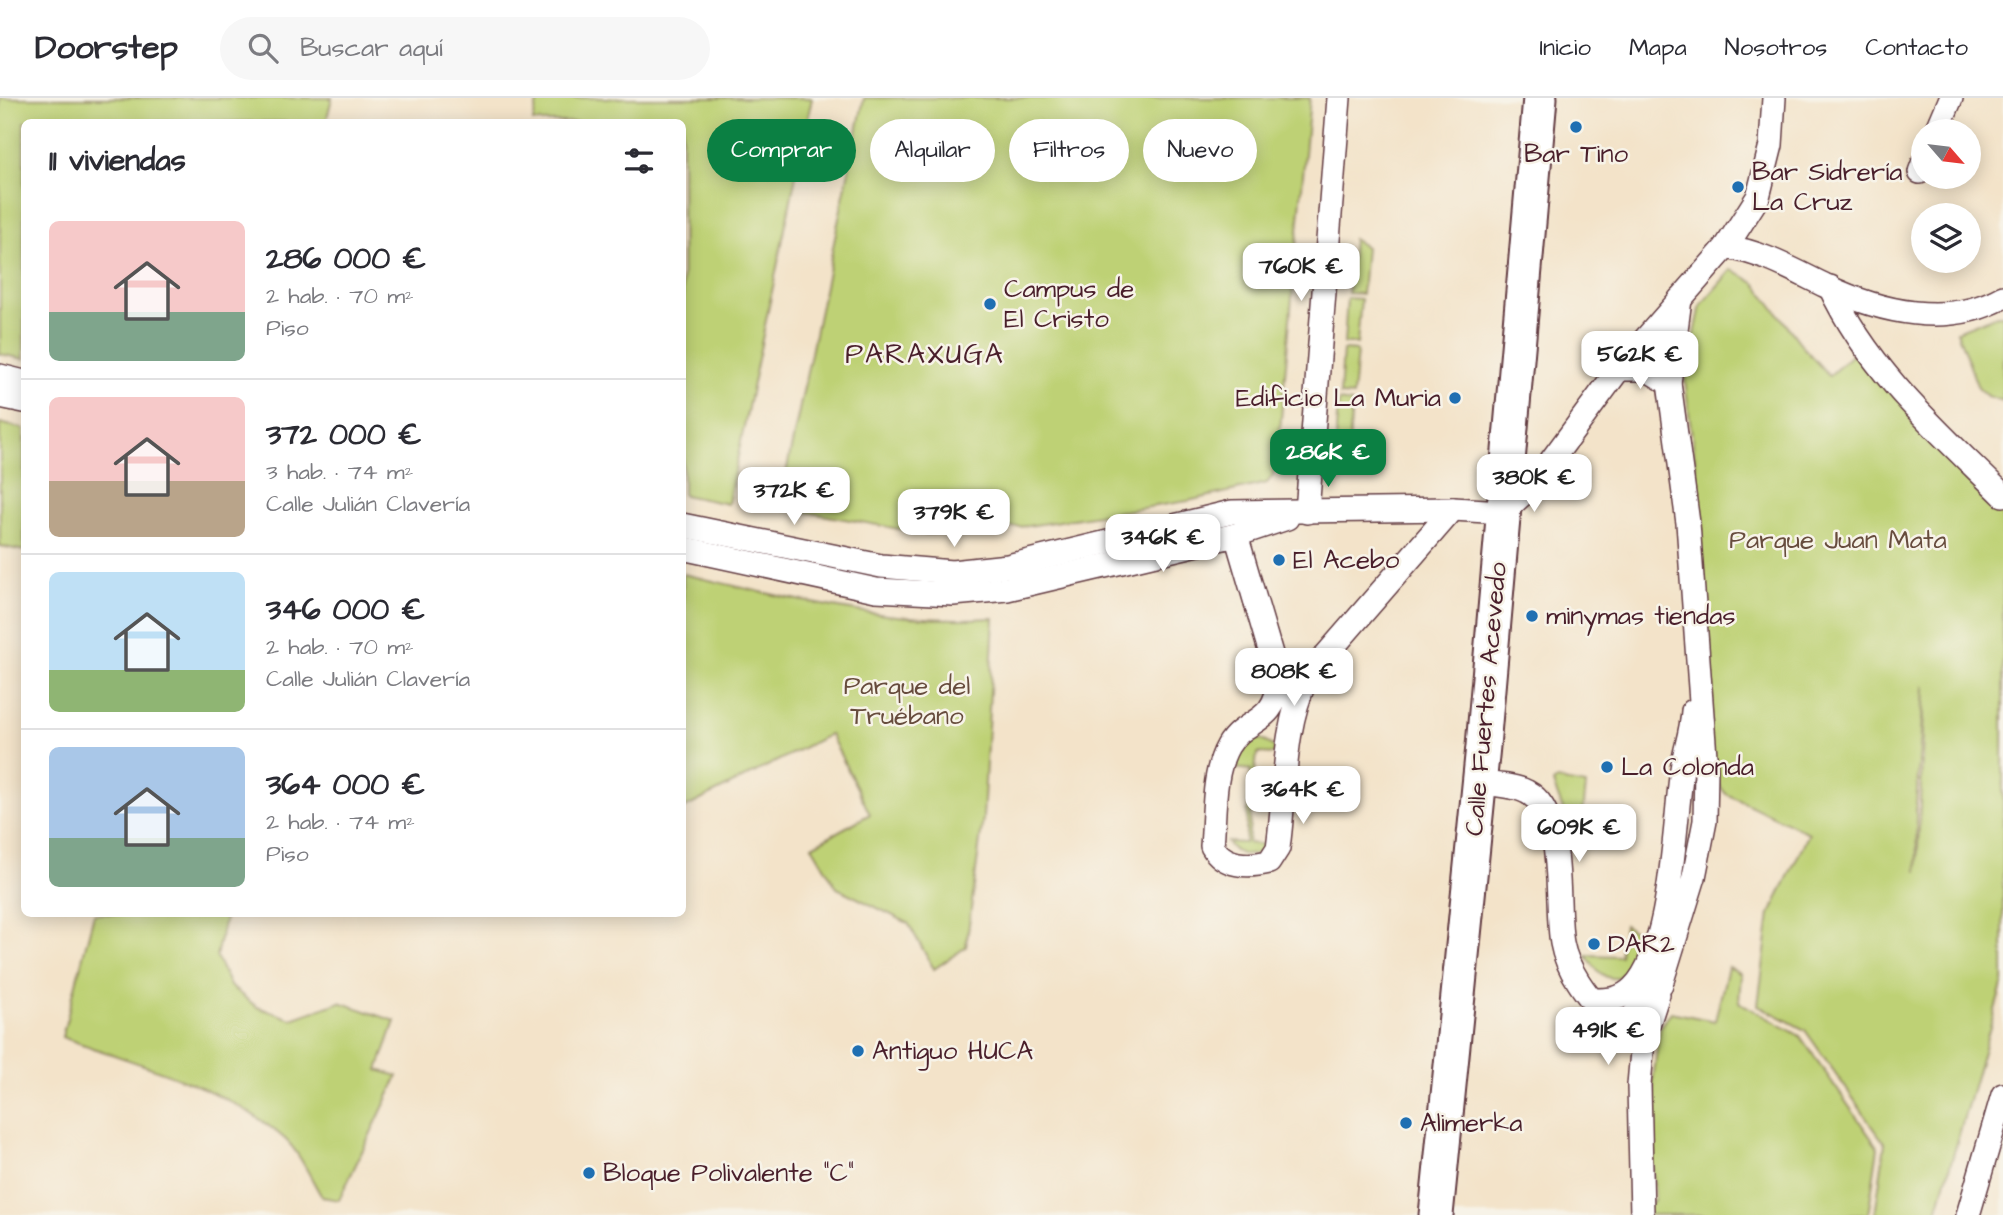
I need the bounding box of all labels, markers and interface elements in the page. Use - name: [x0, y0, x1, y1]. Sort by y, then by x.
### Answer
- search box: [220, 17, 710, 80]
- text: Doorstep: [35, 25, 178, 71]
- icon: search: [244, 29, 282, 67]
- text: Buscar aquí: [300, 30, 443, 66]
- text: Inicio: [1539, 31, 1591, 65]
- text: Mapa: [1629, 31, 1687, 65]
- text: Nosotros: [1725, 31, 1827, 65]
- text: Contacto: [1865, 31, 1968, 65]
- chip: Comprar: [707, 119, 856, 182]
- chip: Alquilar: [870, 119, 995, 182]
- chip: Filtros: [1009, 119, 1129, 182]
- chip: Nuevo: [1143, 119, 1257, 182]
- marker: Bar Tino: [1568, 119, 1584, 135]
- north arrow: [1911, 119, 1981, 189]
- map controls: [1911, 119, 1981, 273]
- place label: Bar Tino: [1524, 136, 1628, 172]
- text: 11 viviendas: [49, 140, 186, 182]
- icon: filters: [620, 142, 658, 180]
- place label: Bar Sidrería La Cruz: [1752, 154, 1902, 220]
- marker: Bar Sidrería La Cruz: [1730, 179, 1746, 195]
- button: layers: [1911, 203, 1981, 273]
- text: 286 000 €: [266, 238, 426, 280]
- pin: 760K €: [1244, 244, 1358, 303]
- icon: home: [105, 249, 189, 333]
- text: 760K €: [1259, 250, 1343, 282]
- place label: Campus de El Cristo: [1004, 271, 1134, 337]
- text: 2 hab. · 70 m²: [266, 280, 414, 312]
- marker: Campus de El Cristo: [982, 296, 998, 312]
- text: Piso: [266, 312, 309, 344]
- pin: 562K €: [1583, 331, 1697, 391]
- district label: PARAXUGA: [845, 335, 1005, 374]
- text: 562K €: [1597, 338, 1683, 370]
- place label: Edificio La Muria: [1236, 380, 1441, 416]
- marker: Edificio La Muria: [1447, 390, 1463, 406]
- text: 372 000 €: [266, 414, 422, 456]
- icon: home: [105, 425, 189, 509]
- pin: 286K €: [1271, 430, 1385, 489]
- text: 286K €: [1286, 436, 1370, 468]
- pin: 380K €: [1477, 454, 1591, 514]
- text: 3 hab. · 74 m²: [266, 456, 413, 488]
- text: 380K €: [1493, 461, 1575, 493]
- pin: 372K €: [737, 468, 851, 527]
- text: 372K €: [754, 474, 834, 506]
- text: Calle Julián Clavería: [266, 488, 470, 520]
- pin: 379K €: [897, 490, 1011, 549]
- text: 379K €: [914, 496, 994, 528]
- pin: 346K €: [1106, 514, 1220, 574]
- text: 346K €: [1121, 521, 1205, 553]
- park label: Parque Juan Mata: [1729, 522, 1947, 558]
- place label: El Acebo: [1293, 542, 1400, 578]
- marker: El Acebo: [1271, 552, 1287, 568]
- street label: Calle Fuertes Acevedo: [1456, 560, 1516, 837]
- text: 346 000 €: [266, 589, 425, 631]
- place label: minymas tiendas: [1546, 598, 1736, 636]
- icon: home: [105, 600, 189, 684]
- marker: minymas tiendas: [1524, 608, 1540, 624]
- text: 2 hab. · 70 m²: [266, 631, 414, 663]
- pin: 808K €: [1237, 648, 1351, 708]
- text: 808K €: [1251, 655, 1337, 687]
- text: Calle Julián Clavería: [266, 663, 470, 695]
- park label: Parque del Truébano: [844, 668, 970, 734]
- place label: La Colonda: [1621, 749, 1754, 785]
- marker: La Colonda: [1599, 759, 1615, 775]
- text: 364 000 €: [266, 764, 425, 806]
- pin: 364K €: [1246, 766, 1360, 826]
- text: 364K €: [1261, 773, 1345, 805]
- icon: home: [105, 775, 189, 859]
- pin: 609K €: [1522, 804, 1636, 864]
- text: 2 hab. · 74 m²: [266, 806, 415, 838]
- text: 609K €: [1537, 811, 1621, 843]
- text: Piso: [266, 838, 309, 870]
- place label: DAR2: [1608, 926, 1675, 962]
- marker: DAR2: [1586, 936, 1602, 952]
- pin: 491K €: [1551, 1007, 1665, 1067]
- text: 491K €: [1571, 1014, 1645, 1046]
- place label: Antiguo HUCA: [872, 1033, 1033, 1071]
- marker: Antiguo HUCA: [850, 1043, 866, 1059]
- place label: Alimerka: [1420, 1105, 1523, 1141]
- marker: Alimerka: [1398, 1115, 1414, 1131]
- place label: Bloque Polivalente "C": [603, 1155, 854, 1191]
- marker: Bloque Polivalente "C": [581, 1165, 597, 1181]

